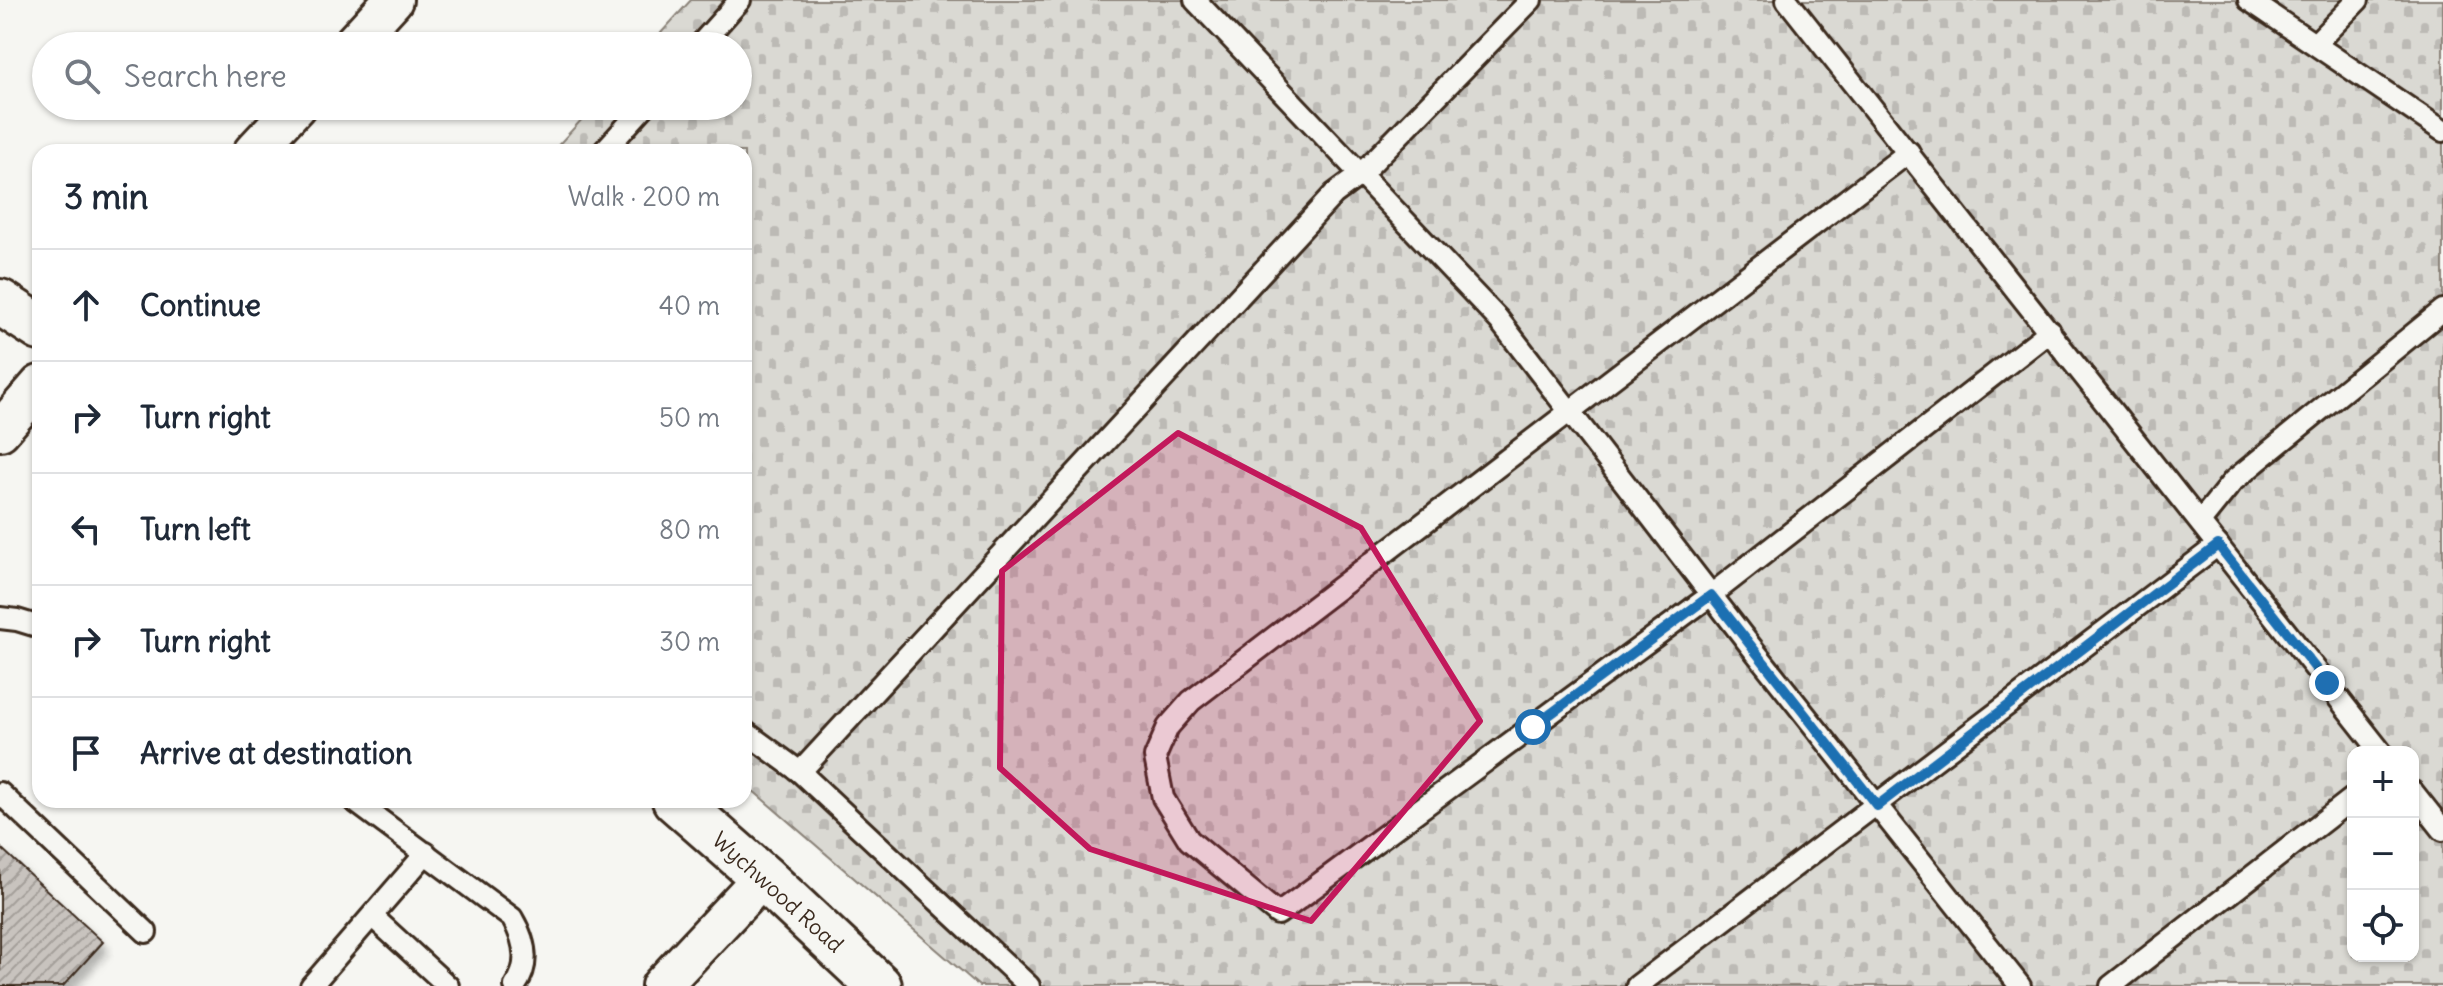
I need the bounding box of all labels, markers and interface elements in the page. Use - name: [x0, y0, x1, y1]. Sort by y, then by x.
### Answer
- search box: [32, 32, 752, 120]
- icon: search: [60, 54, 104, 98]
- text: Search here: [124, 57, 287, 95]
- text: 3 min: [64, 175, 149, 218]
- text: Walk · 200 m: [568, 180, 720, 213]
- icon: ahead: [64, 283, 108, 327]
- text: Continue: [140, 286, 261, 324]
- text: 40 m: [659, 289, 720, 322]
- icon: right: [64, 395, 108, 439]
- text: Turn right: [140, 398, 271, 436]
- text: 50 m: [659, 401, 720, 434]
- icon: left: [64, 507, 108, 551]
- text: Turn left: [140, 510, 251, 548]
- text: 80 m: [659, 513, 720, 546]
- icon: right: [64, 619, 108, 663]
- text: Turn right: [140, 622, 271, 660]
- text: 30 m: [659, 625, 720, 658]
- route end: [2309, 665, 2345, 701]
- route start: [1515, 709, 1551, 745]
- icon: arrive: [64, 731, 108, 775]
- text: Arrive at destination: [140, 734, 412, 772]
- map controls: [2347, 746, 2419, 962]
- button: +: [2347, 746, 2419, 818]
- button: −: [2347, 818, 2419, 890]
- street label: Wychwood Road: [706, 826, 850, 958]
- button: locate: [2347, 890, 2419, 962]

